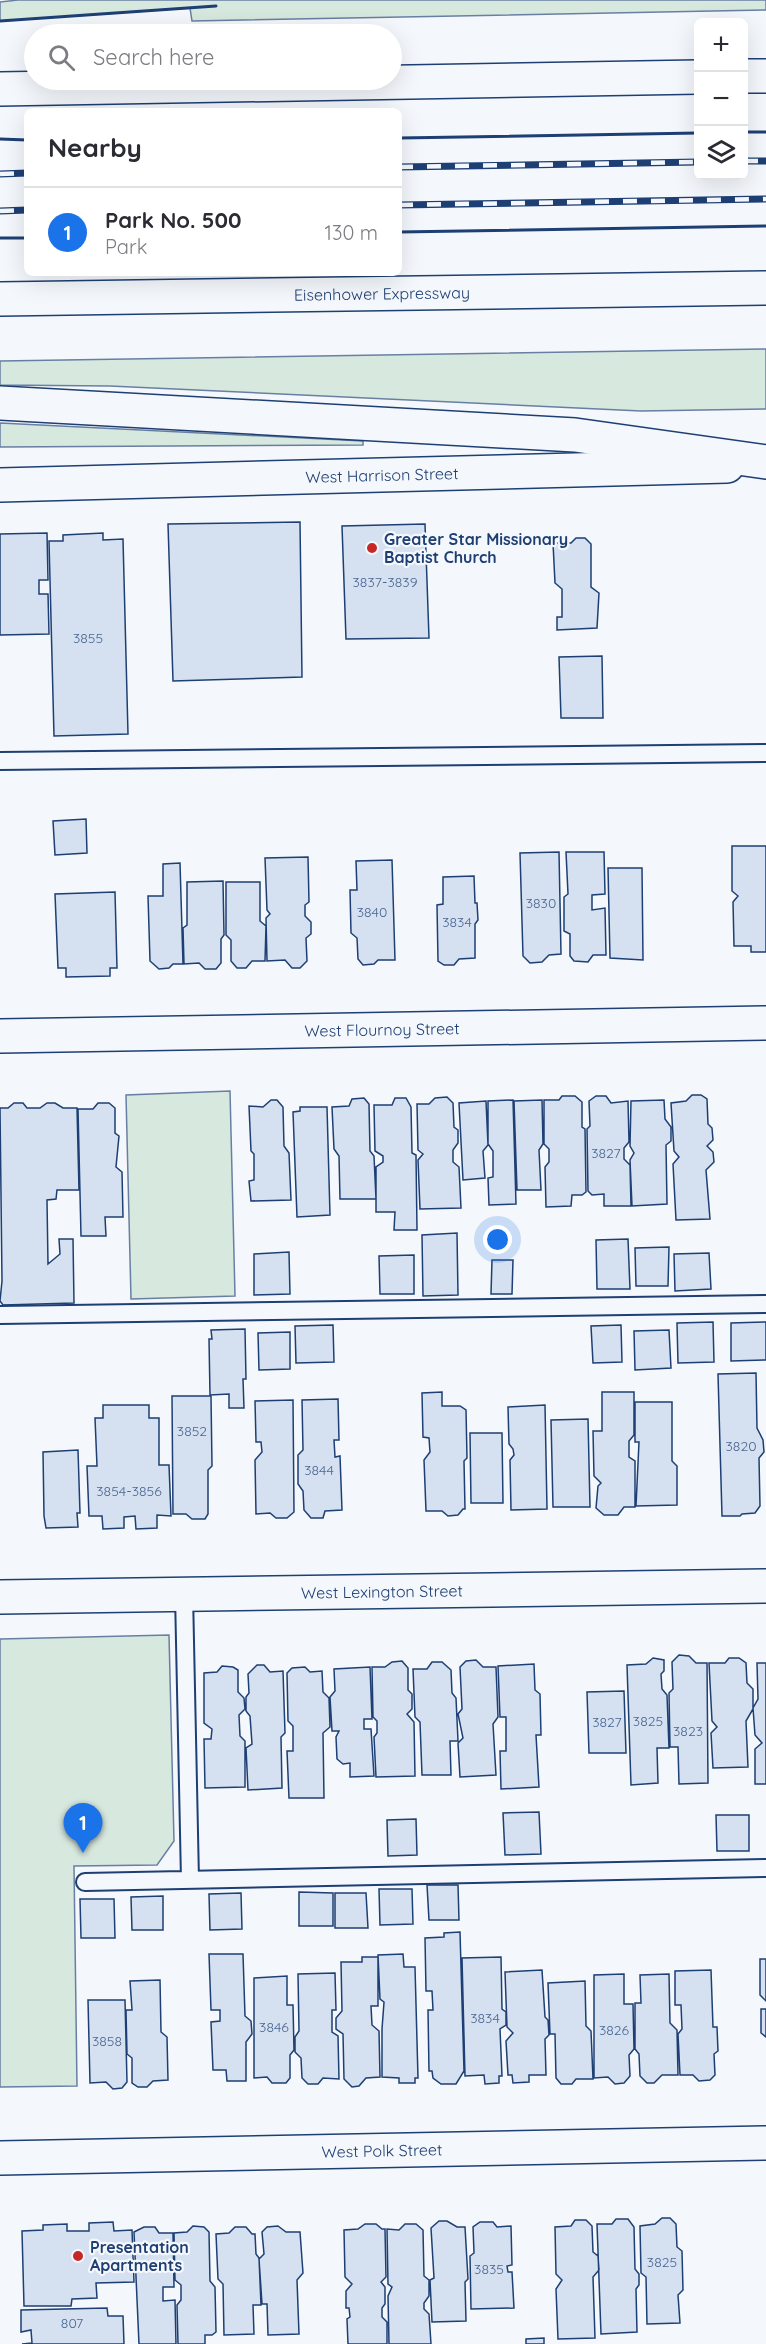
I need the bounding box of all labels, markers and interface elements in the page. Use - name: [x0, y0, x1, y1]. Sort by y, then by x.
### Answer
- map controls: [694, 18, 748, 180]
- button: +: [694, 18, 748, 72]
- search box: [24, 24, 402, 90]
- icon: search: [45, 41, 78, 74]
- text: Search here: [93, 43, 214, 71]
- button: −: [694, 72, 748, 126]
- button: layers: [694, 126, 748, 180]
- text: Nearby: [48, 131, 142, 164]
- text: Park No. 500: [105, 206, 241, 234]
- text: 1: [64, 220, 71, 245]
- text: 130 m: [325, 220, 378, 245]
- text: Park: [105, 234, 147, 259]
- street label: Eisenhower Expressway: [294, 282, 470, 305]
- street label: West Harrison Street: [305, 463, 459, 487]
- place label: Greater Star Missionary Baptist Church: [384, 529, 568, 567]
- marker: Greater Star Missionary Baptist Church: [365, 541, 379, 555]
- house number: 3837-3839: [353, 573, 418, 591]
- house number: 3855: [73, 629, 103, 647]
- house number: 3830: [526, 894, 556, 912]
- house number: 3840: [357, 903, 387, 921]
- house number: 3834: [442, 913, 472, 931]
- street label: West Flournoy Street: [304, 1018, 460, 1041]
- house number: 3827: [591, 1144, 621, 1162]
- your location: [483, 1225, 512, 1254]
- house number: 3852: [177, 1422, 207, 1440]
- house number: 3820: [726, 1437, 756, 1455]
- house number: 3844: [304, 1461, 334, 1479]
- house number: 3854-3856: [96, 1482, 162, 1500]
- street label: West Lexington Street: [301, 1580, 463, 1603]
- house number: 3825: [633, 1712, 663, 1730]
- house number: 3827: [592, 1713, 622, 1731]
- house number: 3823: [673, 1722, 703, 1740]
- pin: 1: [64, 1804, 103, 1853]
- house number: 3834: [470, 2009, 500, 2027]
- house number: 3846: [259, 2018, 289, 2036]
- house number: 3826: [599, 2021, 630, 2039]
- house number: 3858: [92, 2032, 122, 2050]
- street label: West Polk Street: [321, 2139, 443, 2162]
- place label: Presentation Apartments: [90, 2237, 189, 2275]
- marker: Presentation Apartments: [71, 2249, 85, 2263]
- house number: 3825: [647, 2253, 677, 2271]
- house number: 3835: [474, 2260, 504, 2278]
- house number: 807: [61, 2314, 83, 2332]

